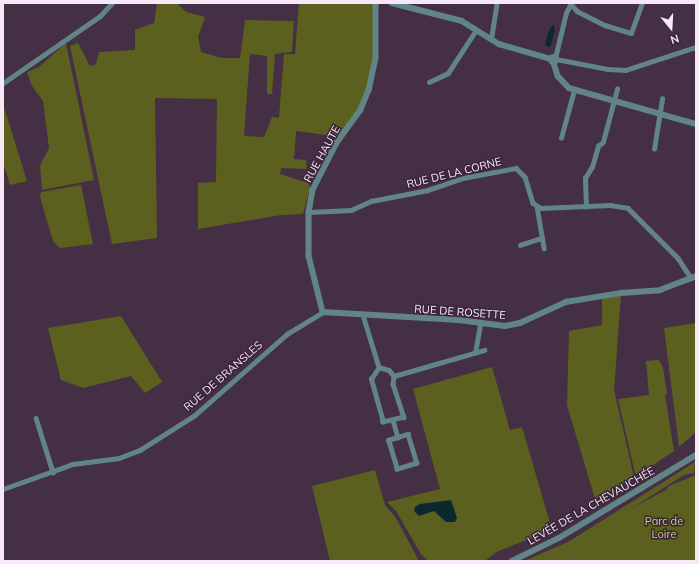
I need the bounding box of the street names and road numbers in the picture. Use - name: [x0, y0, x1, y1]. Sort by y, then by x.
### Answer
- street label: RUE HAUTE: [301, 123, 343, 185]
- street label: RUE DE LA CORNE: [405, 155, 503, 191]
- street label: RUE DE ROSETTE: [414, 302, 506, 322]
- street label: RUE DE BRANSLES: [181, 338, 265, 414]
- street label: LEVÉE DE LA CHEVAUCHÉE: [525, 464, 657, 548]

